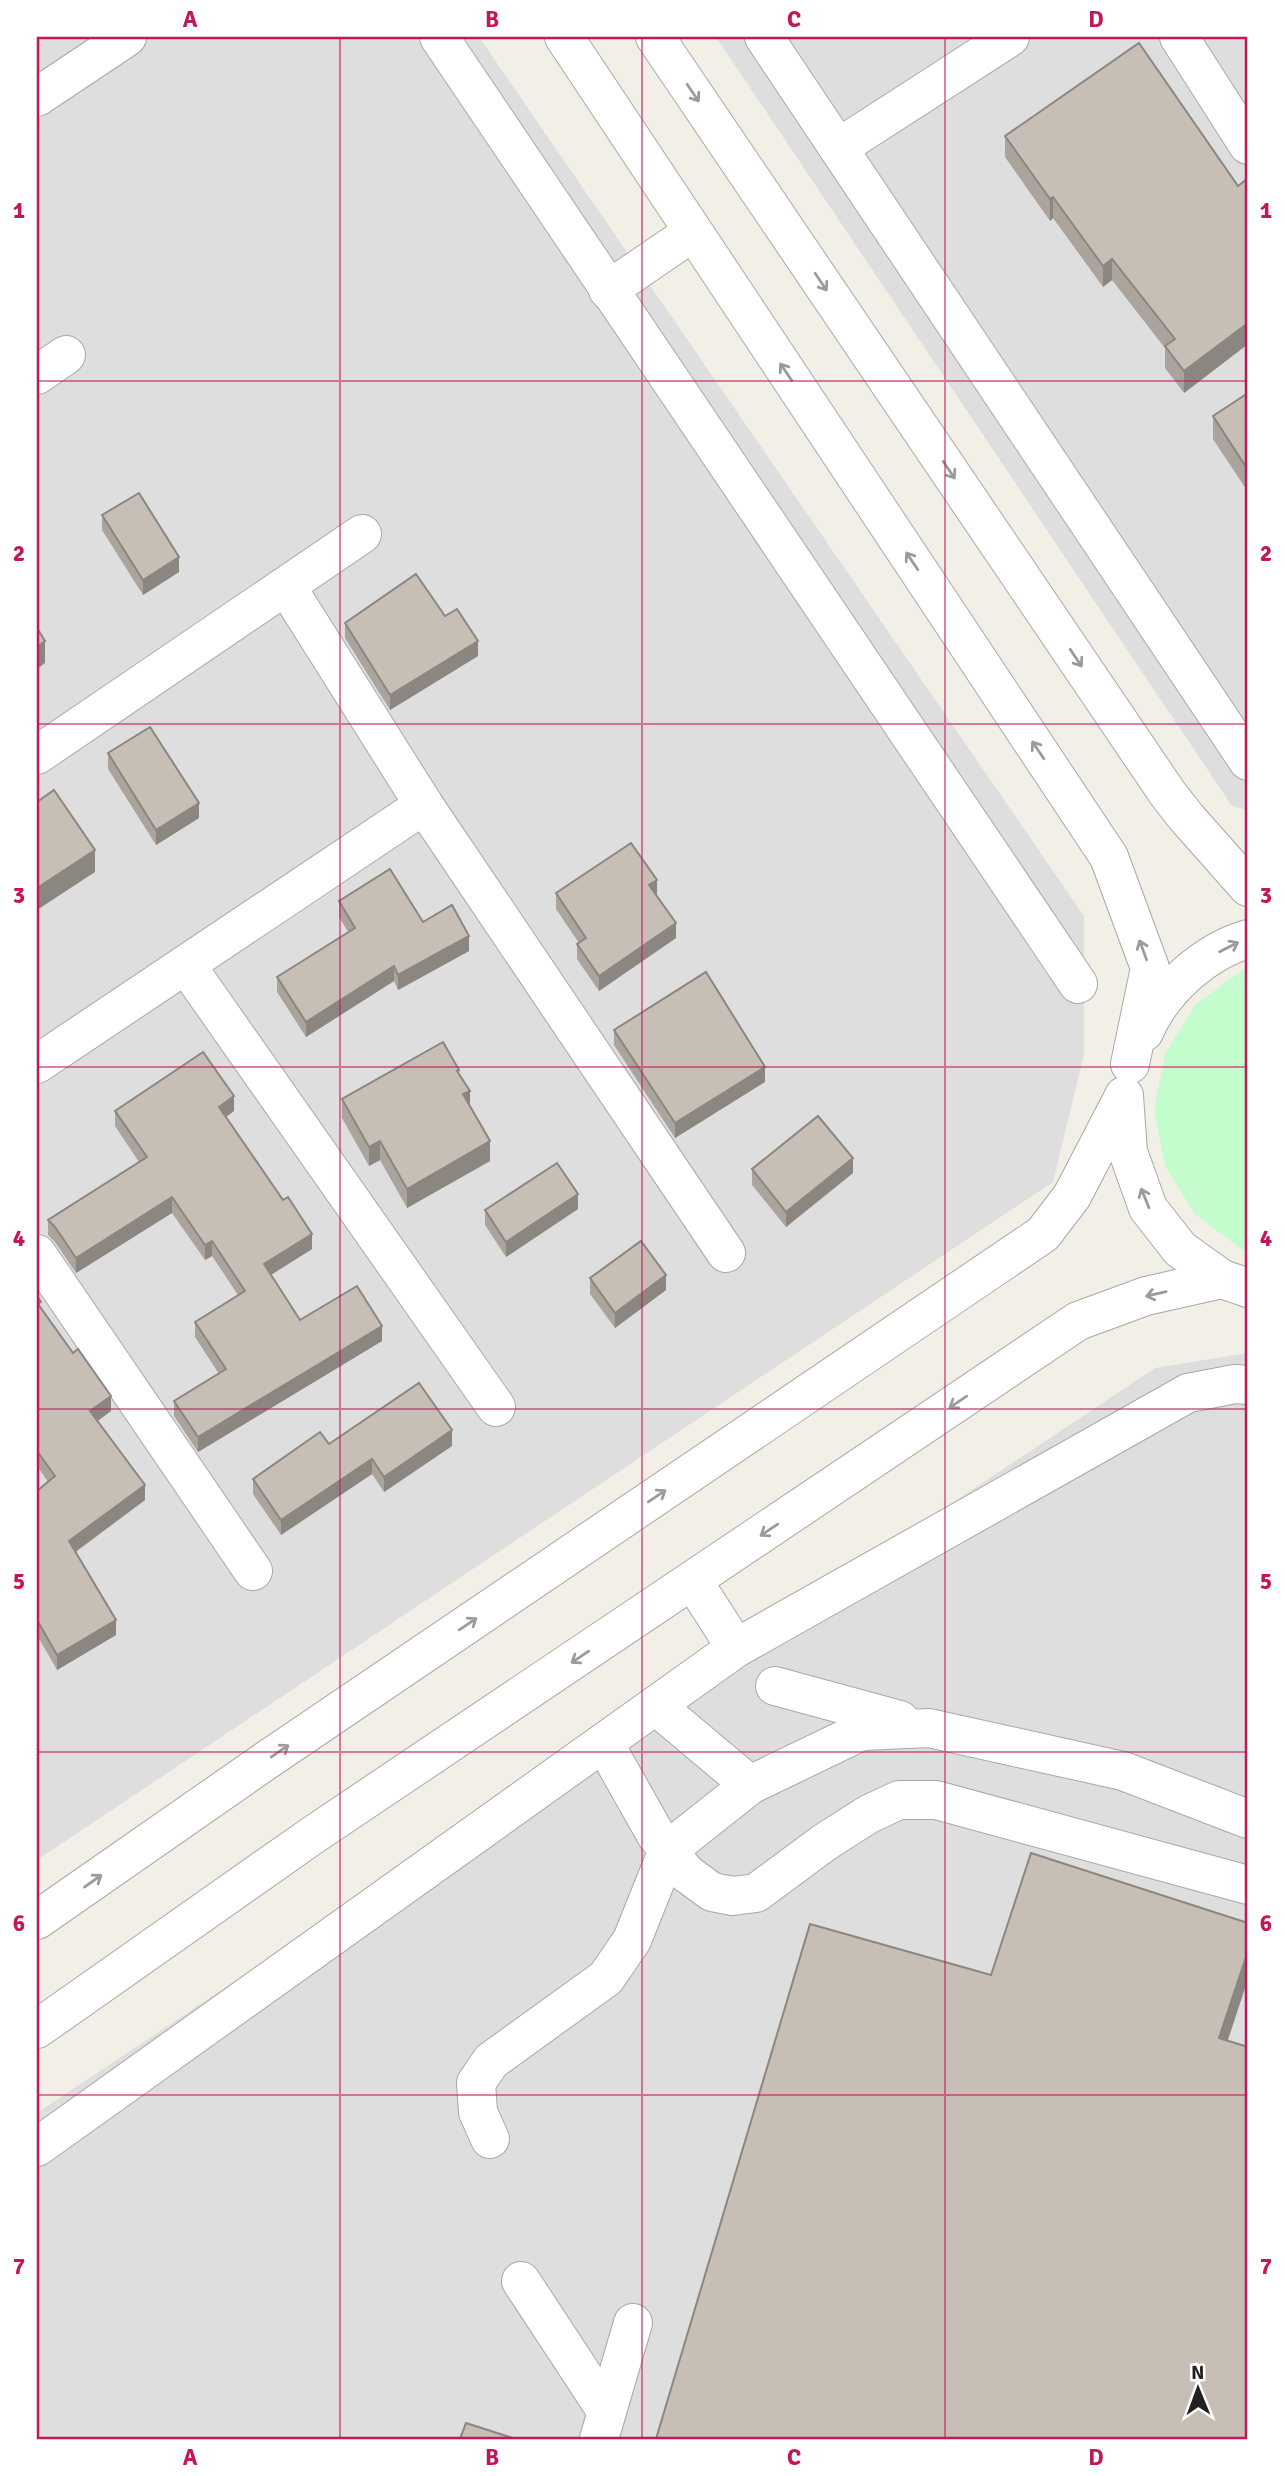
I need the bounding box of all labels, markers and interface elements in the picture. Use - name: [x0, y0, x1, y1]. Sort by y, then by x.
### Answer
- text: A: [183, 5, 198, 34]
- text: B: [485, 5, 499, 34]
- text: C: [787, 5, 801, 34]
- text: D: [1088, 5, 1104, 34]
- one-way arrow: [686, 83, 701, 102]
- text: 1: [13, 196, 25, 225]
- text: 1: [1260, 196, 1272, 225]
- one-way arrow: [814, 271, 828, 291]
- one-way arrow: [779, 362, 793, 382]
- one-way arrow: [942, 460, 956, 479]
- text: 2: [13, 539, 25, 568]
- text: 2: [1260, 539, 1272, 568]
- one-way arrow: [905, 552, 919, 571]
- one-way arrow: [1069, 648, 1083, 667]
- one-way arrow: [1031, 741, 1045, 761]
- text: 3: [13, 881, 25, 910]
- text: 3: [1260, 881, 1272, 910]
- one-way arrow: [1218, 939, 1239, 953]
- one-way arrow: [1136, 940, 1148, 962]
- one-way arrow: [1138, 1187, 1150, 1209]
- text: 4: [13, 1224, 25, 1253]
- text: 4: [1260, 1224, 1272, 1253]
- one-way arrow: [1145, 1288, 1168, 1301]
- one-way arrow: [948, 1395, 968, 1409]
- one-way arrow: [646, 1489, 666, 1503]
- one-way arrow: [760, 1522, 779, 1537]
- text: 5: [13, 1567, 25, 1596]
- text: 5: [1260, 1567, 1272, 1596]
- one-way arrow: [458, 1617, 477, 1631]
- one-way arrow: [571, 1650, 591, 1664]
- one-way arrow: [270, 1744, 289, 1759]
- one-way arrow: [83, 1874, 102, 1888]
- text: 6: [13, 1909, 25, 1938]
- text: 6: [1260, 1909, 1272, 1938]
- text: 7: [13, 2252, 25, 2281]
- text: 7: [1260, 2252, 1272, 2281]
- north arrow: [1162, 2354, 1232, 2424]
- text: N: [1191, 2361, 1205, 2385]
- text: A: [183, 2443, 198, 2472]
- text: B: [485, 2443, 499, 2472]
- text: C: [787, 2443, 801, 2472]
- text: D: [1088, 2443, 1104, 2472]

